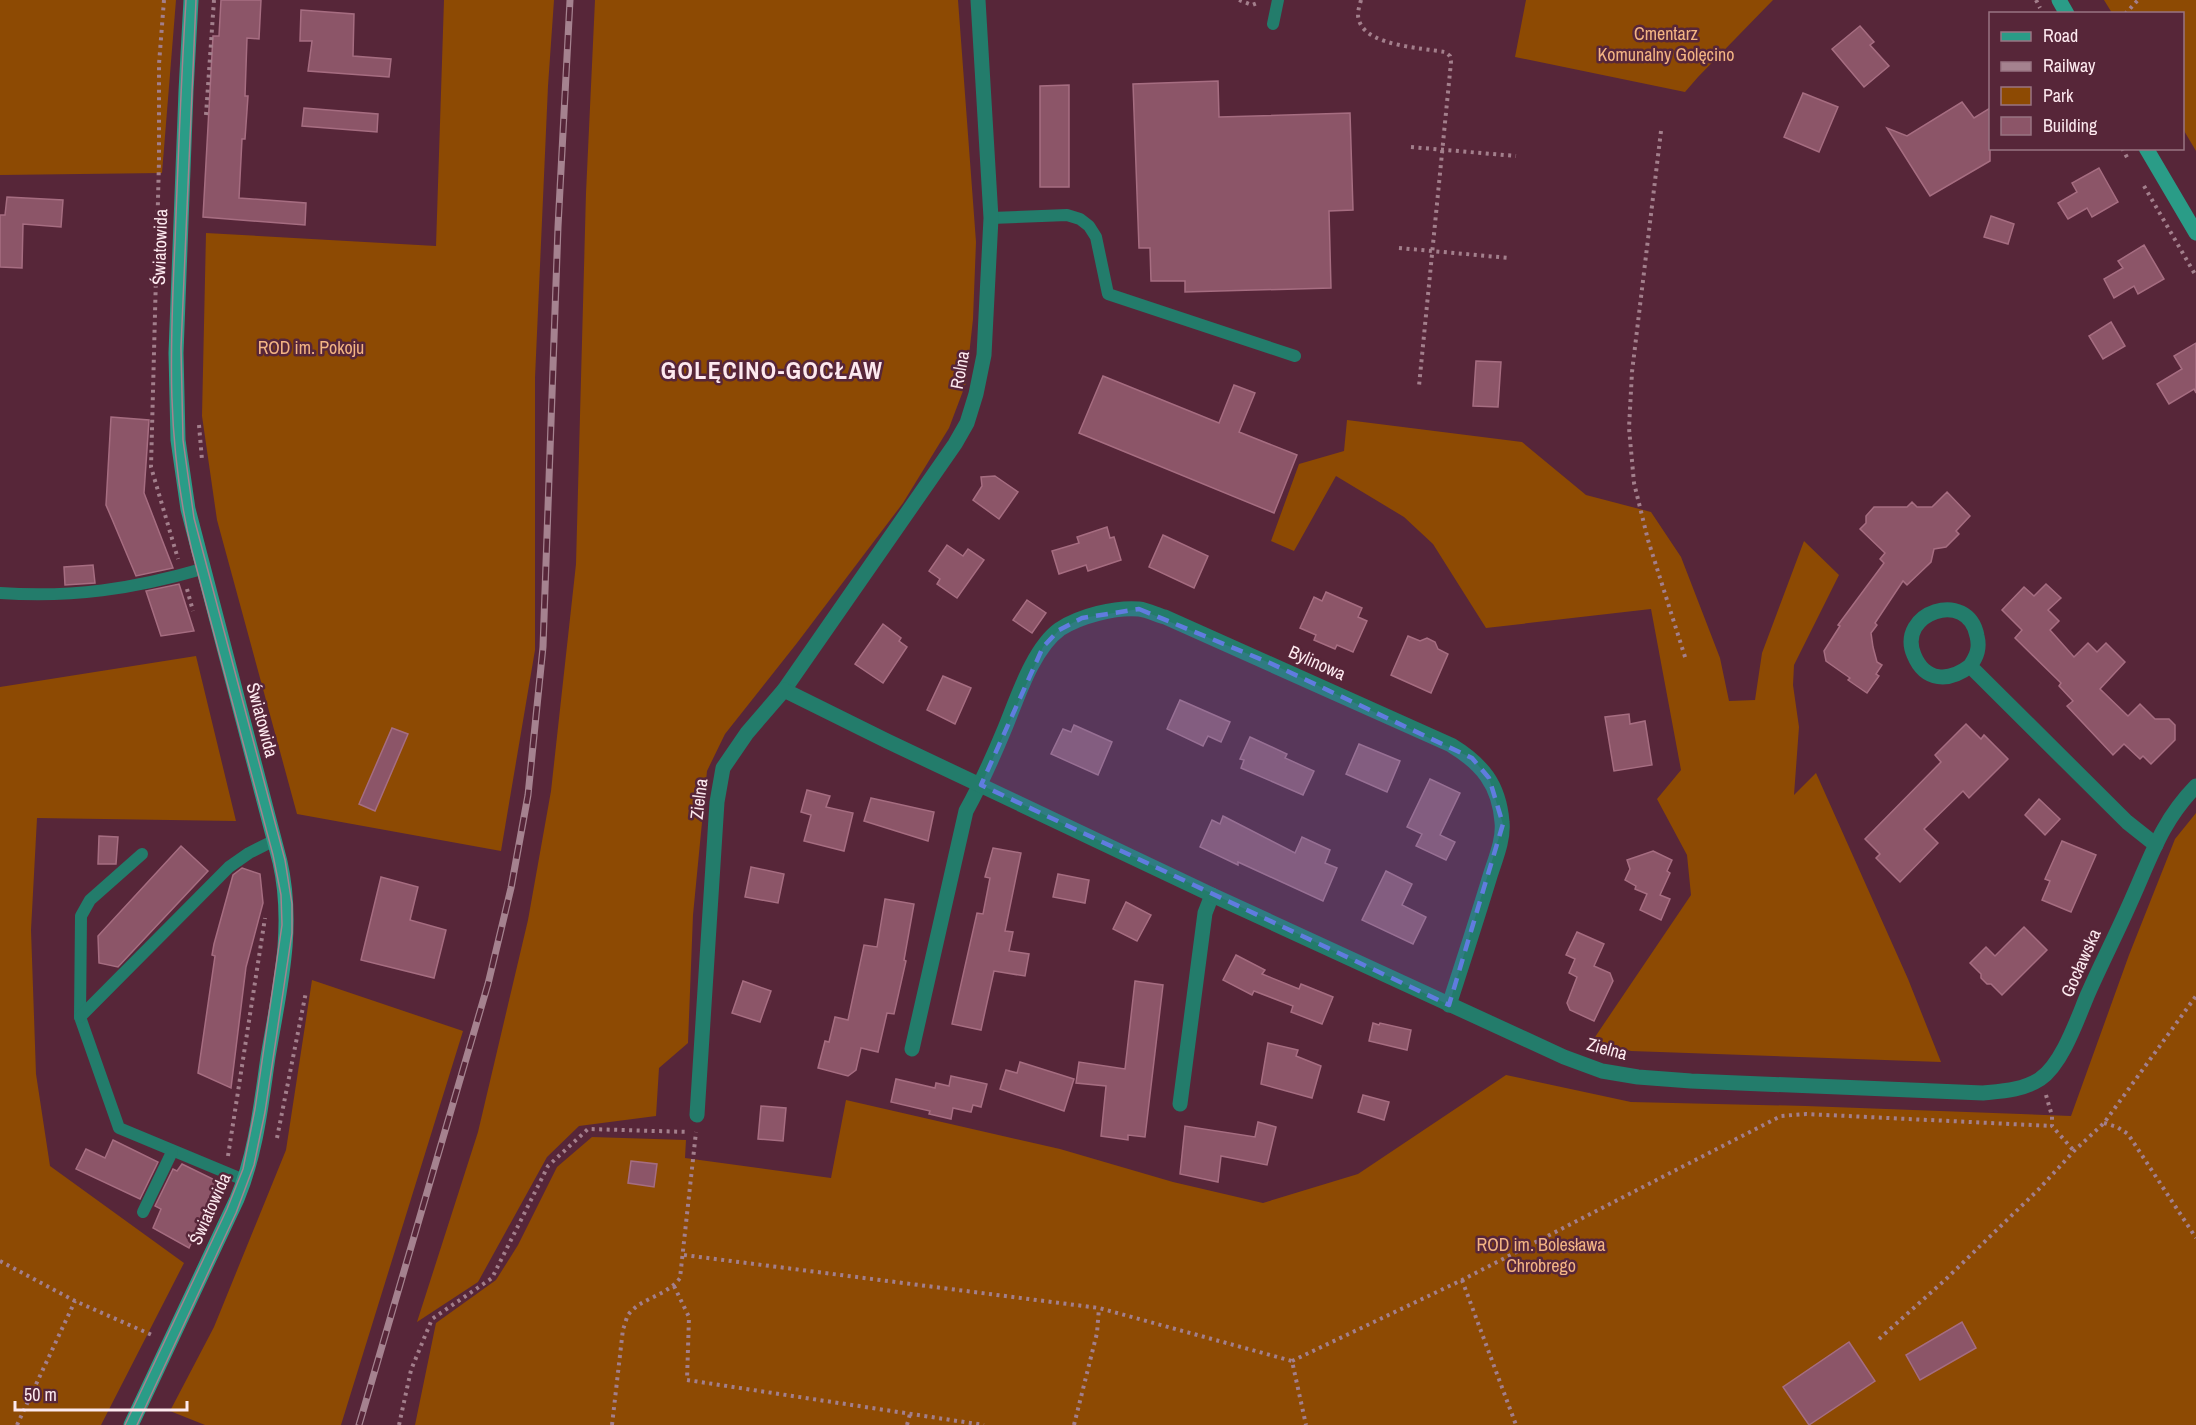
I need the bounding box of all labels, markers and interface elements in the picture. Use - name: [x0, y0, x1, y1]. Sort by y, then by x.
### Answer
- legend: [1989, 12, 2184, 150]
- park label: Cmentarz Komunalny Golęcino: [1597, 21, 1735, 67]
- text: Road: [2043, 23, 2078, 48]
- text: Railway: [2043, 53, 2096, 78]
- text: Park: [2043, 83, 2074, 108]
- text: Building: [2043, 113, 2098, 138]
- street label: Światowida: [146, 208, 173, 286]
- park label: ROD im. Pokoju: [258, 335, 364, 360]
- street label: Rolna: [944, 349, 975, 391]
- district label: GOLĘCINO-GOCŁAW: [661, 354, 883, 386]
- street label: Bylinowa: [1285, 639, 1350, 686]
- street label: Światowida: [241, 680, 284, 760]
- street label: Zielna: [684, 777, 713, 821]
- street label: Gocławska: [2054, 925, 2107, 1001]
- street label: Zielna: [1584, 1031, 1630, 1066]
- street label: Światowida: [183, 1169, 236, 1249]
- park label: ROD im. Bolesława Chrobrego: [1477, 1232, 1605, 1278]
- scale bar: [15, 1374, 188, 1412]
- text: 50 m: [24, 1382, 57, 1407]

